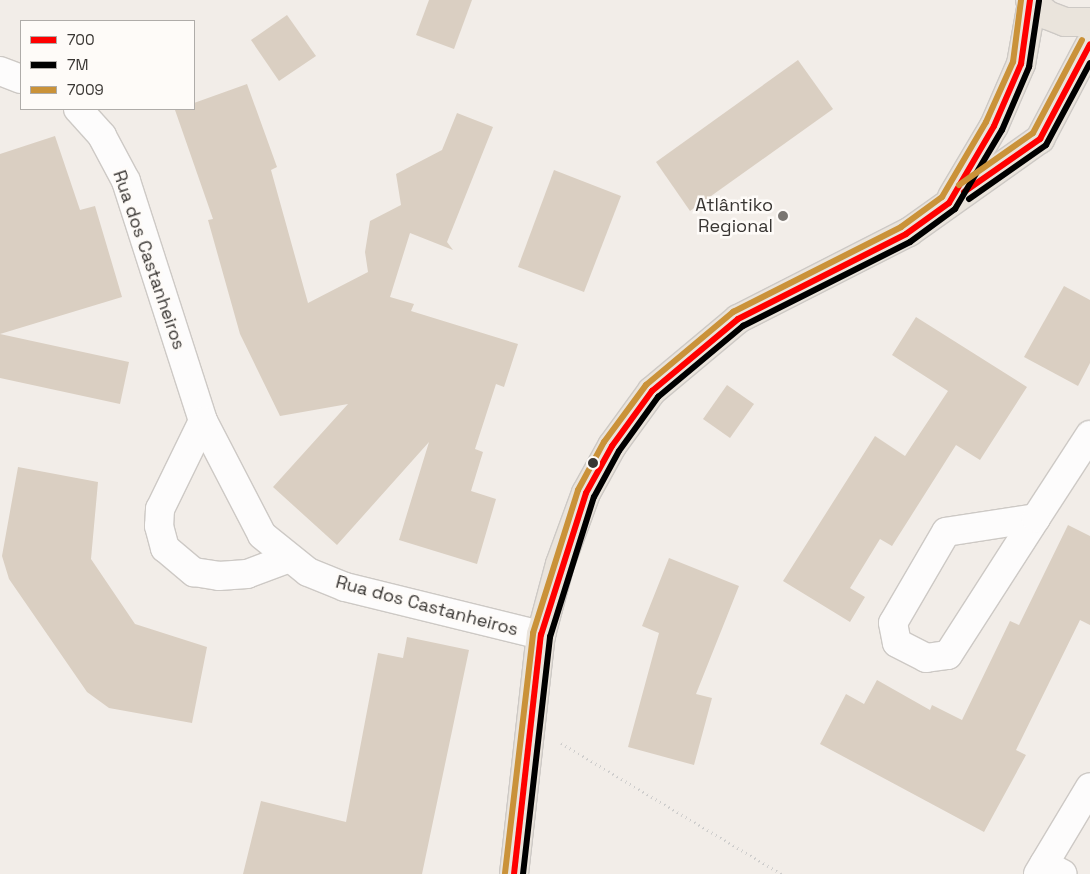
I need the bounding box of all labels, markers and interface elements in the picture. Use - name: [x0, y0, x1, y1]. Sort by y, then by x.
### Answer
- legend: [20, 20, 195, 110]
- text: 700: [67, 30, 95, 49]
- text: 7M: [67, 55, 88, 74]
- text: 7009: [67, 80, 104, 99]
- street label: Rua dos Castanheiros: [108, 168, 190, 352]
- place label: Atlântiko Regional: [695, 195, 773, 238]
- marker: Atlântiko Regional: [777, 210, 789, 222]
- unlabelled marker: [588, 458, 598, 468]
- street label: Rua dos Castanheiros: [333, 571, 521, 641]

